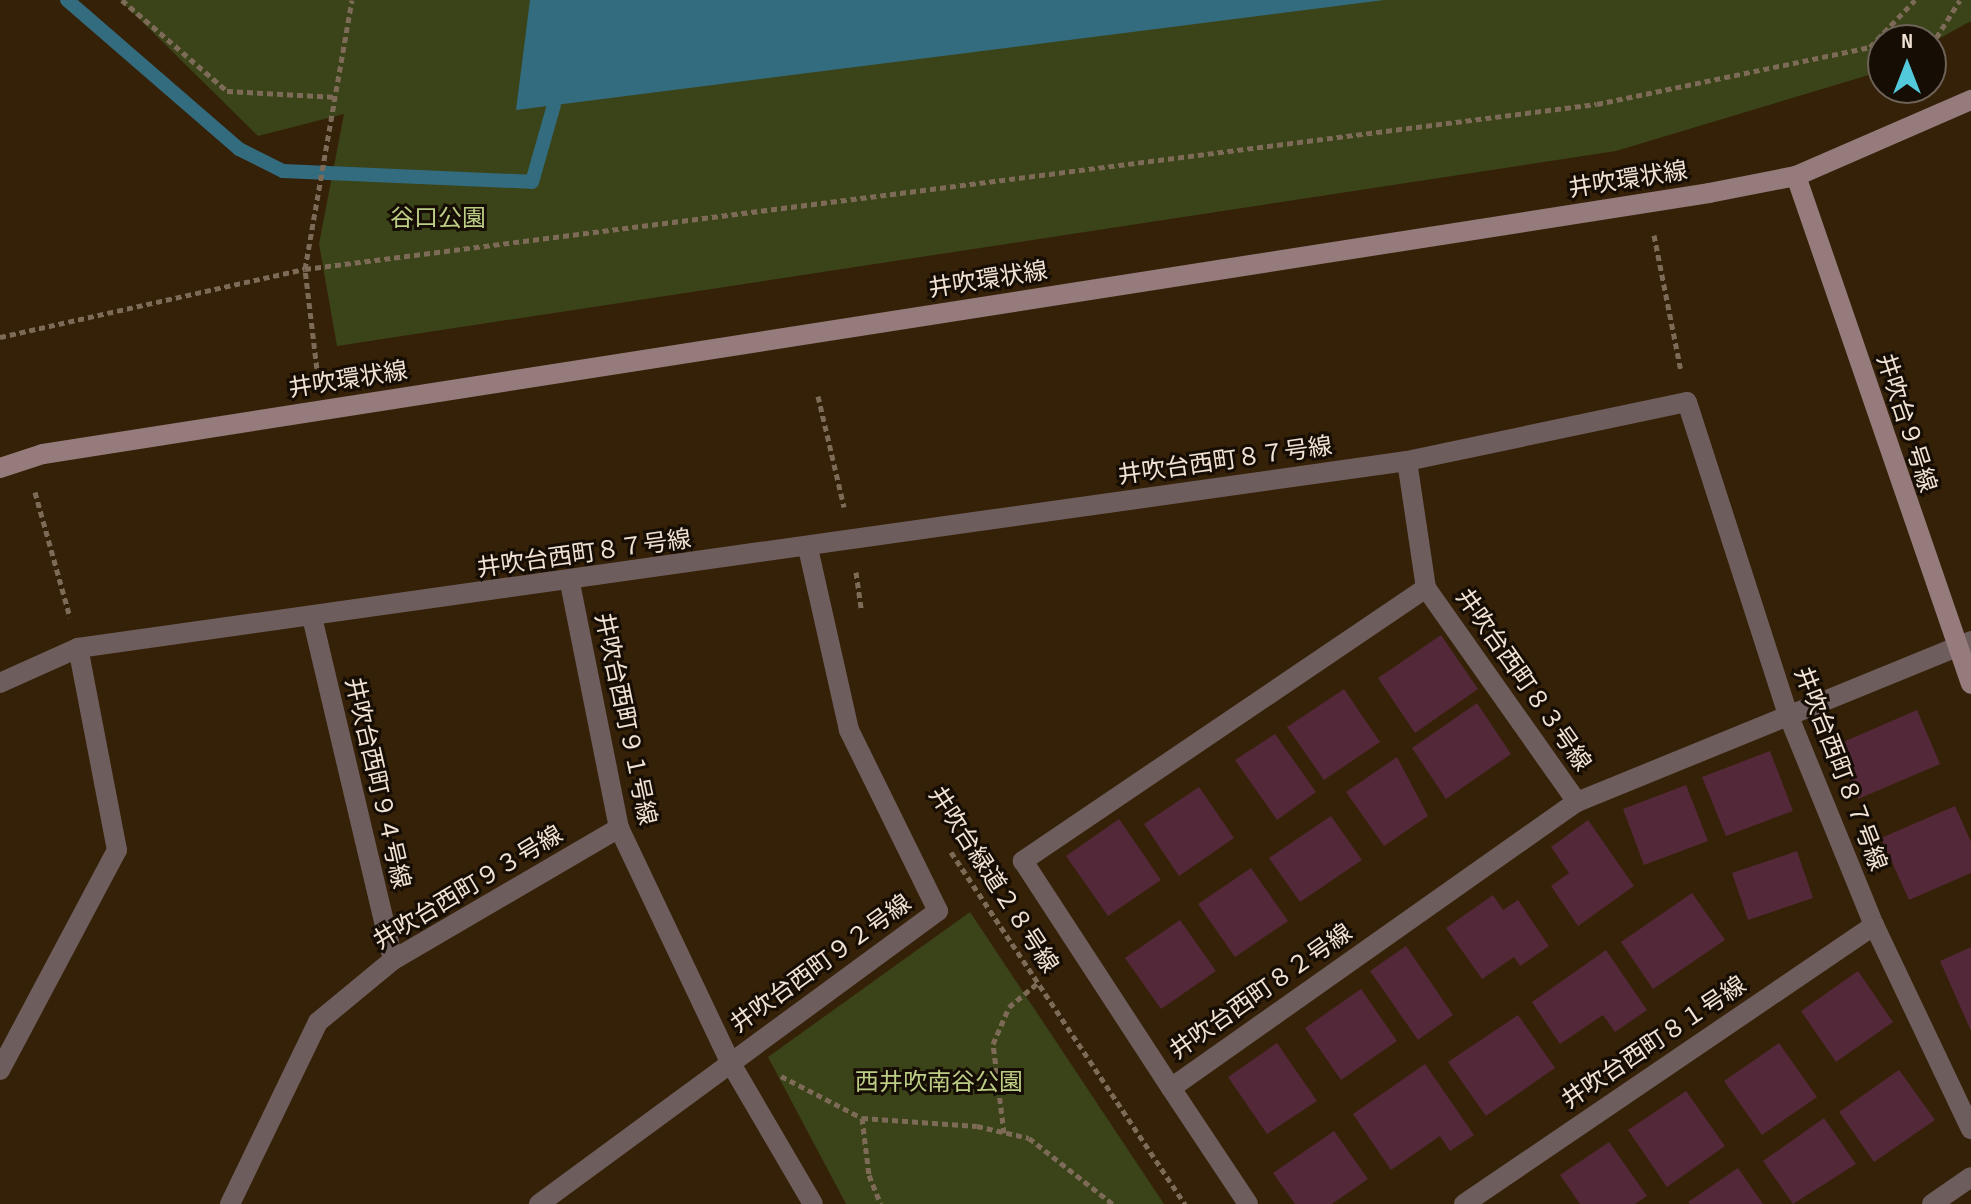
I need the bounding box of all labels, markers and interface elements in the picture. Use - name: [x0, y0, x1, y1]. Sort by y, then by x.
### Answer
- north arrow: [1867, 24, 1947, 104]
- text: N: [1901, 28, 1913, 55]
- street label: 井吹環状線: [1566, 156, 1690, 204]
- park label: 谷口公園: [390, 205, 486, 233]
- street label: 井吹環状線: [926, 256, 1050, 304]
- street label: 井吹台９号線: [1870, 350, 1942, 496]
- street label: 井吹環状線: [286, 356, 410, 404]
- street label: 井吹台西町８７号線: [1116, 432, 1334, 490]
- street label: 井吹台西町８７号線: [475, 525, 693, 583]
- street label: 井吹台西町８３号線: [1449, 583, 1597, 777]
- street label: 井吹台西町９１号線: [588, 610, 662, 828]
- street label: 井吹台西町８７号線: [1788, 663, 1892, 875]
- street label: 井吹台西町９４号線: [339, 675, 415, 891]
- street label: 井吹台緑道２８号線: [922, 782, 1064, 978]
- street label: 井吹台西町９３号線: [368, 820, 568, 956]
- street label: 井吹台西町９２号線: [725, 889, 917, 1039]
- street label: 井吹台西町８２号線: [1164, 918, 1358, 1066]
- street label: 井吹台西町８１号線: [1556, 971, 1752, 1115]
- park label: 西井吹南谷公園: [855, 1069, 1023, 1097]

